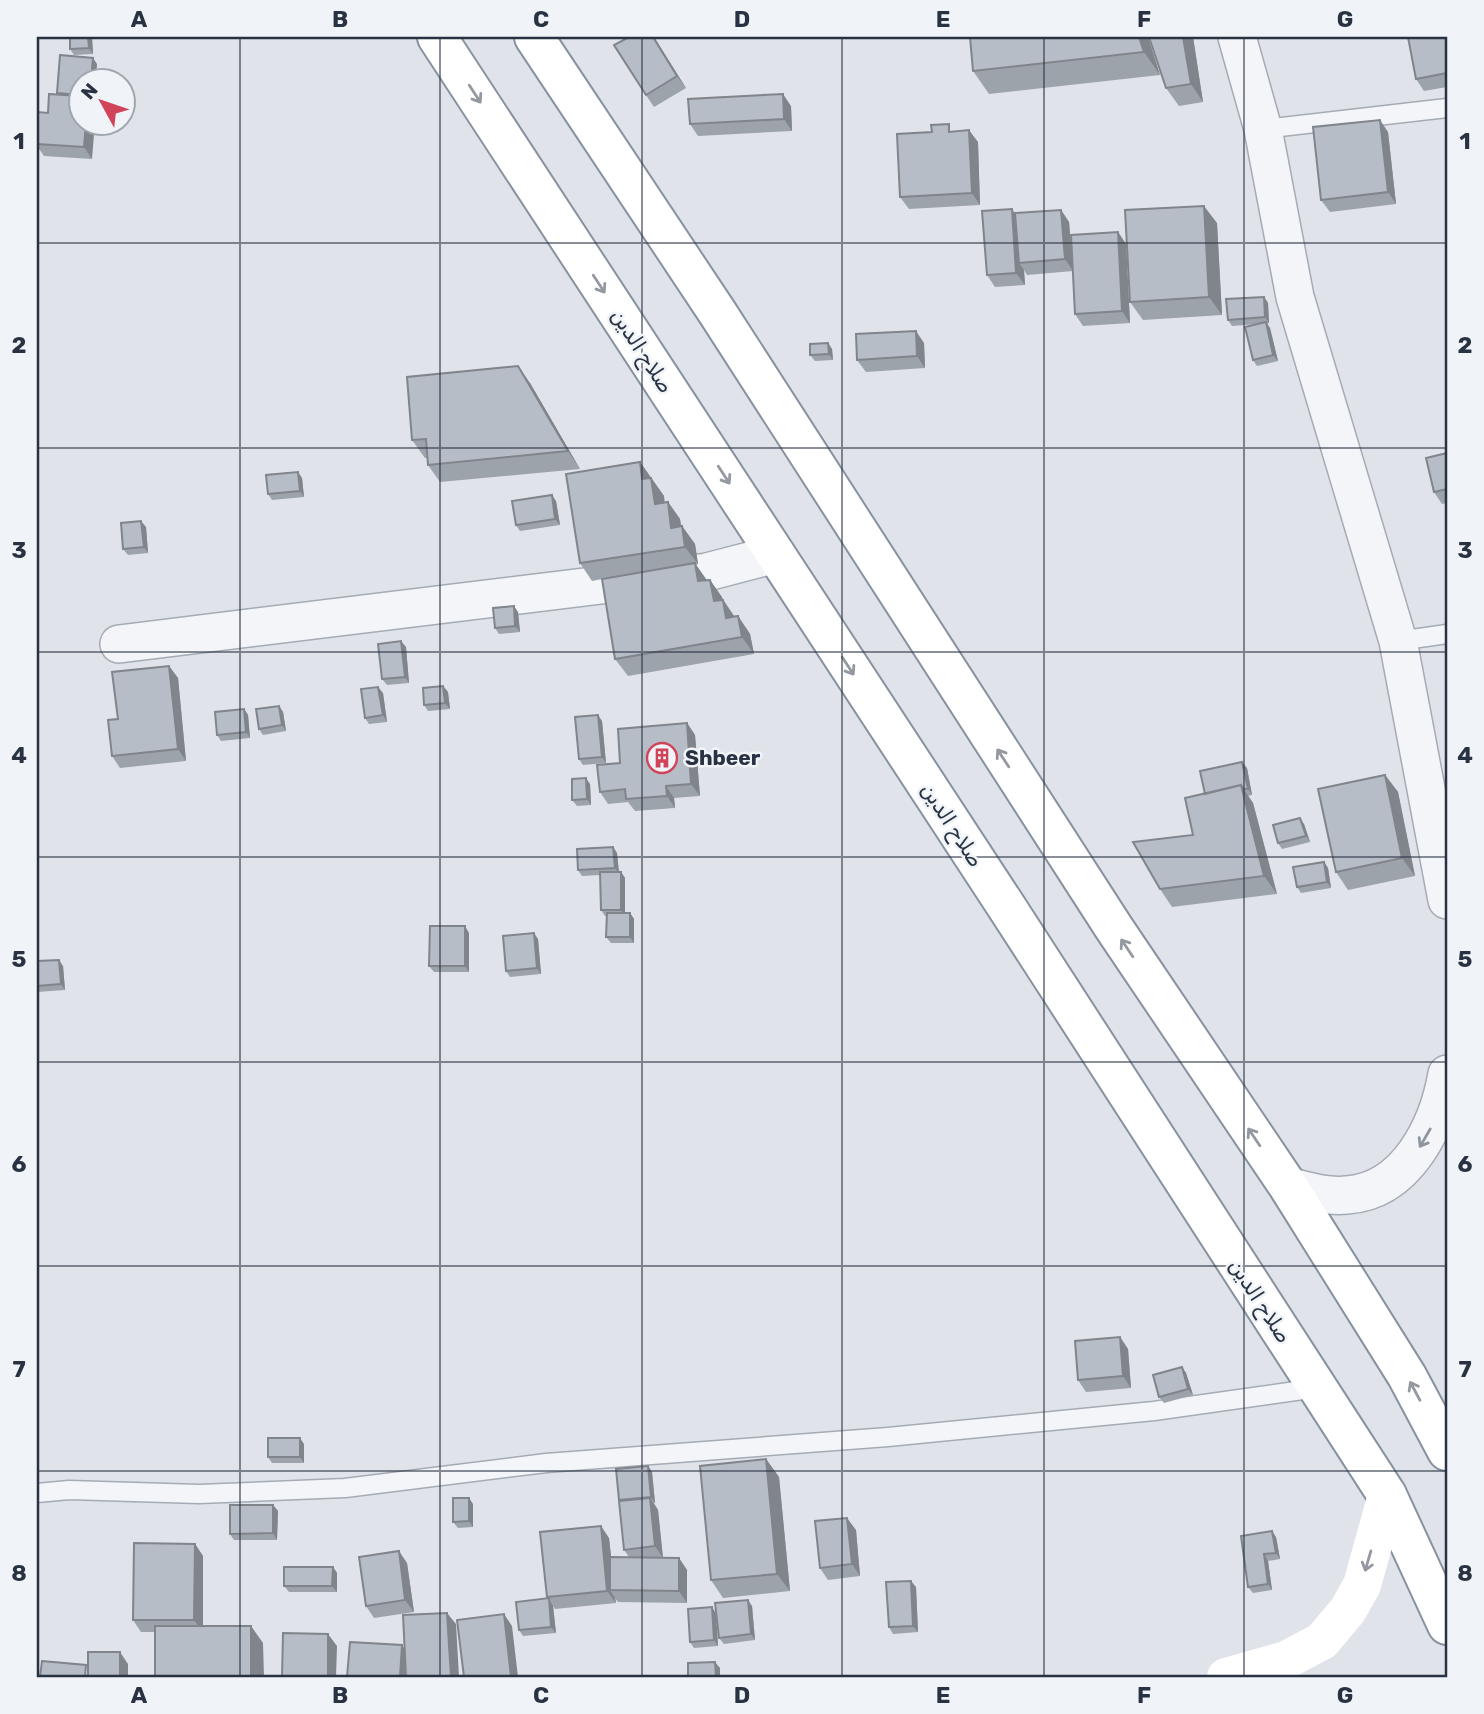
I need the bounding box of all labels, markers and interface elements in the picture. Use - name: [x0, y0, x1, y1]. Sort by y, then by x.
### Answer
- text: A: [131, 5, 148, 33]
- text: B: [332, 5, 348, 33]
- text: C: [533, 5, 549, 33]
- text: D: [734, 5, 750, 33]
- text: E: [936, 5, 950, 33]
- text: F: [1137, 5, 1151, 33]
- text: G: [1337, 5, 1353, 33]
- north arrow: [66, 66, 136, 136]
- text: N: [76, 79, 103, 104]
- one-way arrow: [467, 84, 482, 103]
- text: 1: [13, 127, 25, 155]
- text: 1: [1459, 127, 1471, 155]
- one-way arrow: [592, 274, 606, 294]
- street label: صلاح الدين: [604, 304, 679, 398]
- text: 2: [12, 331, 26, 359]
- text: 2: [1458, 331, 1472, 359]
- one-way arrow: [717, 464, 731, 484]
- text: 3: [11, 536, 27, 564]
- text: 3: [1457, 536, 1473, 564]
- one-way arrow: [841, 655, 855, 675]
- text: 4: [11, 741, 27, 769]
- building icon: Shbeer: [645, 741, 679, 775]
- text: 4: [1457, 741, 1473, 769]
- place label: Shbeer: [685, 745, 761, 770]
- one-way arrow: [996, 748, 1010, 768]
- street label: صلاح الدين: [914, 778, 989, 872]
- one-way arrow: [1120, 939, 1134, 958]
- text: 5: [12, 945, 27, 973]
- text: 5: [1458, 945, 1473, 973]
- one-way arrow: [1247, 1128, 1261, 1147]
- one-way arrow: [1418, 1128, 1432, 1148]
- text: 6: [12, 1150, 27, 1178]
- text: 6: [1458, 1150, 1473, 1178]
- street label: صلاح الدين: [1222, 1254, 1297, 1348]
- text: 7: [12, 1355, 26, 1383]
- text: 7: [1458, 1355, 1472, 1383]
- one-way arrow: [1408, 1381, 1421, 1402]
- one-way arrow: [1361, 1549, 1374, 1572]
- text: 8: [11, 1559, 27, 1587]
- text: 8: [1457, 1559, 1473, 1587]
- text: A: [131, 1681, 148, 1709]
- text: B: [332, 1681, 348, 1709]
- text: C: [533, 1681, 549, 1709]
- text: D: [734, 1681, 750, 1709]
- text: E: [936, 1681, 950, 1709]
- text: F: [1137, 1681, 1151, 1709]
- text: G: [1337, 1681, 1353, 1709]

